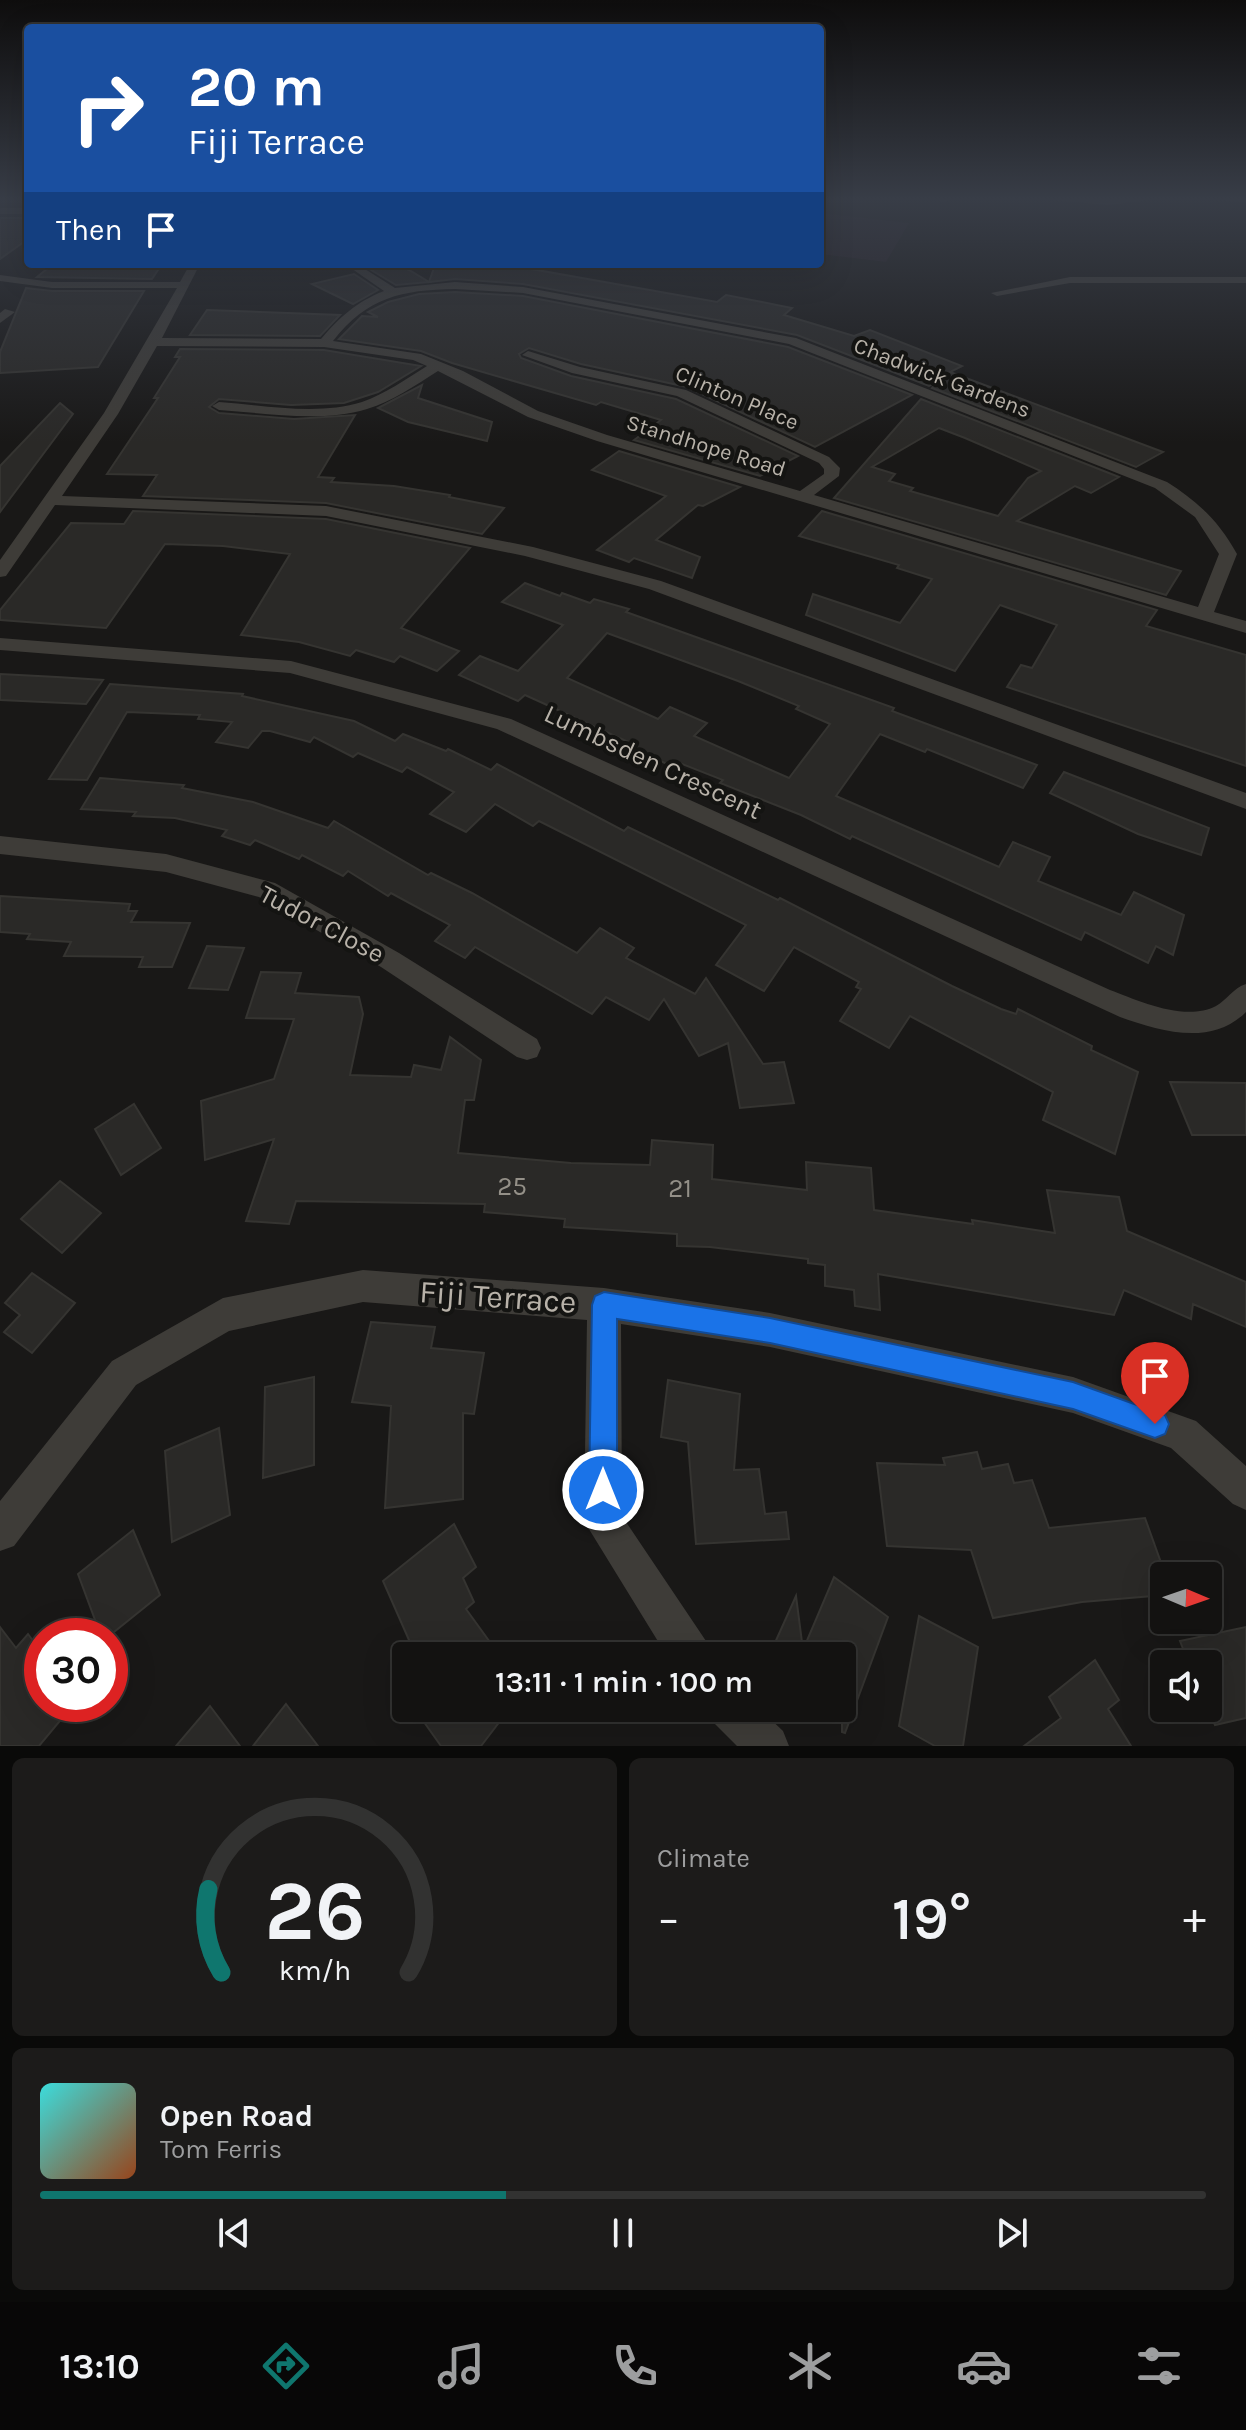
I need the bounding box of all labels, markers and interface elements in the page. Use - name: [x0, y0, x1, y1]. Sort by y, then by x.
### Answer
- text: 20 m: [188, 54, 325, 119]
- icon: right: [56, 56, 160, 160]
- text: Fiji Terrace: [188, 121, 365, 163]
- icon: arrive: [139, 208, 183, 252]
- text: Then: [56, 212, 123, 248]
- street label: Chadwick Gardens: [850, 332, 1034, 424]
- street label: Clinton Place: [671, 360, 803, 436]
- street label: Standhope Road: [623, 409, 789, 483]
- street label: Lumbsden Crescent: [539, 698, 767, 826]
- street label: Tudor Close: [254, 878, 390, 970]
- house number: 25: [497, 1171, 527, 1202]
- house number: 21: [668, 1173, 692, 1204]
- street label: Fiji Terrace: [418, 1273, 578, 1321]
- pin: [1121, 1342, 1189, 1424]
- icon: arrive: [1133, 1354, 1177, 1398]
- position arrow: [561, 1448, 645, 1532]
- north arrow: [1150, 1562, 1222, 1634]
- map controls: [1150, 1562, 1222, 1722]
- speed limit sign: 30: [24, 1618, 128, 1722]
- button: sound: [1150, 1650, 1222, 1722]
- text: 13:11 · 1 min · 100 m: [495, 1664, 753, 1700]
- text: Climate: [657, 1843, 750, 1874]
- text: 26: [264, 1863, 365, 1960]
- text: 19°: [892, 1884, 971, 1954]
- text: −: [657, 1893, 680, 1944]
- text: +: [1183, 1893, 1206, 1944]
- text: km/h: [278, 1954, 351, 1987]
- text: Open Road: [160, 2098, 313, 2134]
- text: Tom Ferris: [160, 2134, 282, 2165]
- icon: previous: [212, 2211, 256, 2255]
- icon: pause: [601, 2211, 645, 2255]
- icon: next: [990, 2211, 1034, 2255]
- icon: directions: [258, 2338, 314, 2394]
- icon: music: [433, 2338, 489, 2394]
- icon: phone: [607, 2338, 663, 2394]
- icon: climate: [782, 2338, 838, 2394]
- icon: car: [956, 2338, 1012, 2394]
- icon: filters: [1131, 2338, 1187, 2394]
- text: 13:10: [59, 2345, 140, 2387]

